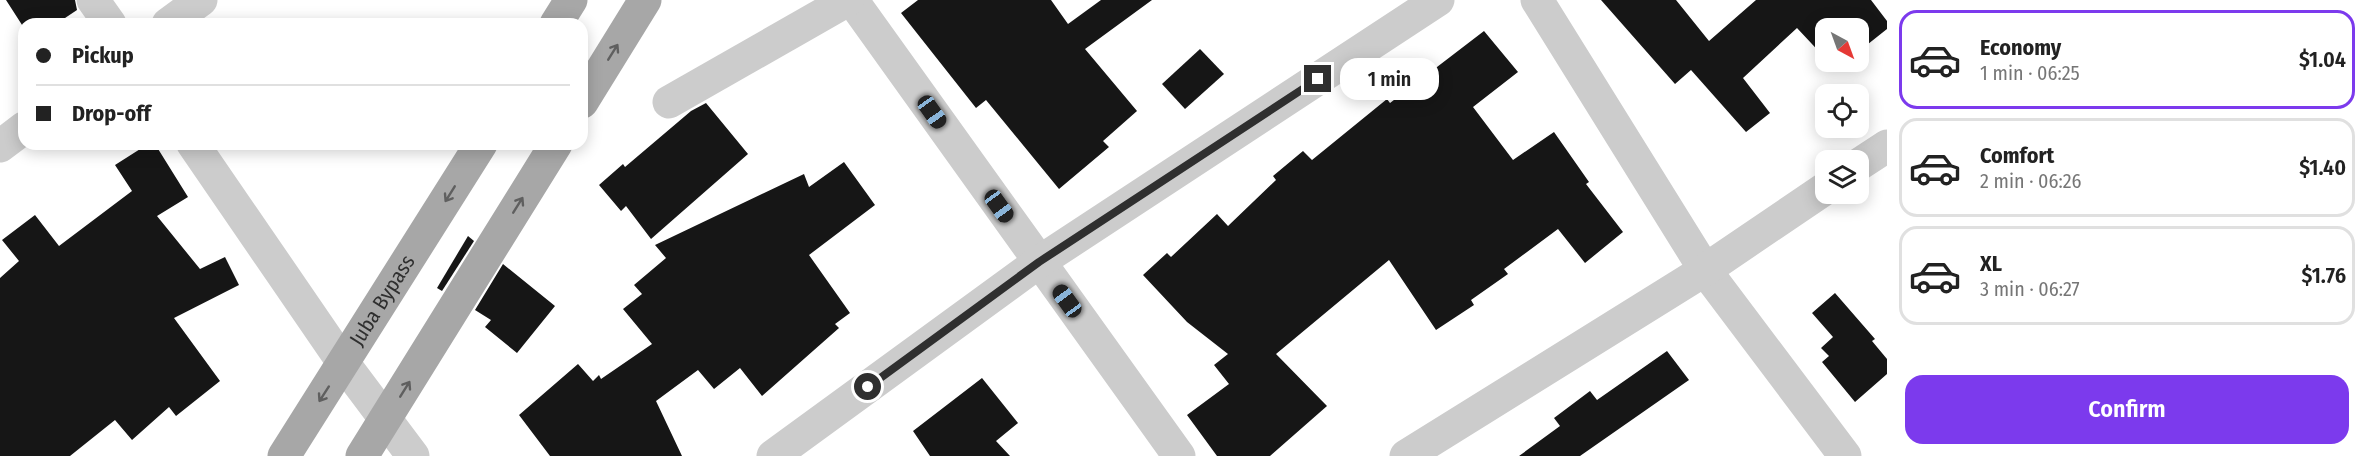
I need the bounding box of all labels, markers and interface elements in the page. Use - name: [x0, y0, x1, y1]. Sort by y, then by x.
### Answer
- north arrow: [1815, 18, 1869, 72]
- map controls: [1815, 18, 1869, 204]
- icon: car: [1908, 33, 1962, 87]
- text: Economy: [1980, 34, 2061, 61]
- text: Pickup: [72, 42, 134, 69]
- one-way arrow: [606, 44, 619, 61]
- text: $1.04: [2299, 46, 2346, 73]
- callout: 1 min: [1339, 58, 1438, 100]
- text: 1 min · 06:25: [1980, 61, 2080, 85]
- route end: [1304, 65, 1331, 92]
- text: 1 min: [1368, 67, 1411, 91]
- button: locate: [1815, 84, 1869, 138]
- car: [914, 92, 950, 132]
- text: Drop-off: [72, 100, 151, 127]
- icon: car: [1908, 141, 1962, 195]
- text: Comfort: [1980, 142, 2054, 169]
- button: layers: [1815, 150, 1869, 204]
- text: $1.40: [2299, 154, 2346, 181]
- text: 2 min · 06:26: [1980, 169, 2081, 193]
- one-way arrow: [443, 185, 455, 202]
- car: [981, 186, 1017, 226]
- one-way arrow: [513, 197, 525, 214]
- icon: car: [1908, 249, 1962, 303]
- street label: Juba Bypass: [344, 250, 421, 351]
- text: XL: [1980, 250, 2002, 277]
- text: $1.76: [2302, 262, 2346, 289]
- text: 3 min · 06:27: [1980, 277, 2080, 301]
- car: [1049, 281, 1085, 321]
- route start: [854, 373, 881, 400]
- button: Confirm: [1905, 375, 2349, 444]
- one-way arrow: [399, 381, 411, 398]
- one-way arrow: [318, 386, 330, 402]

